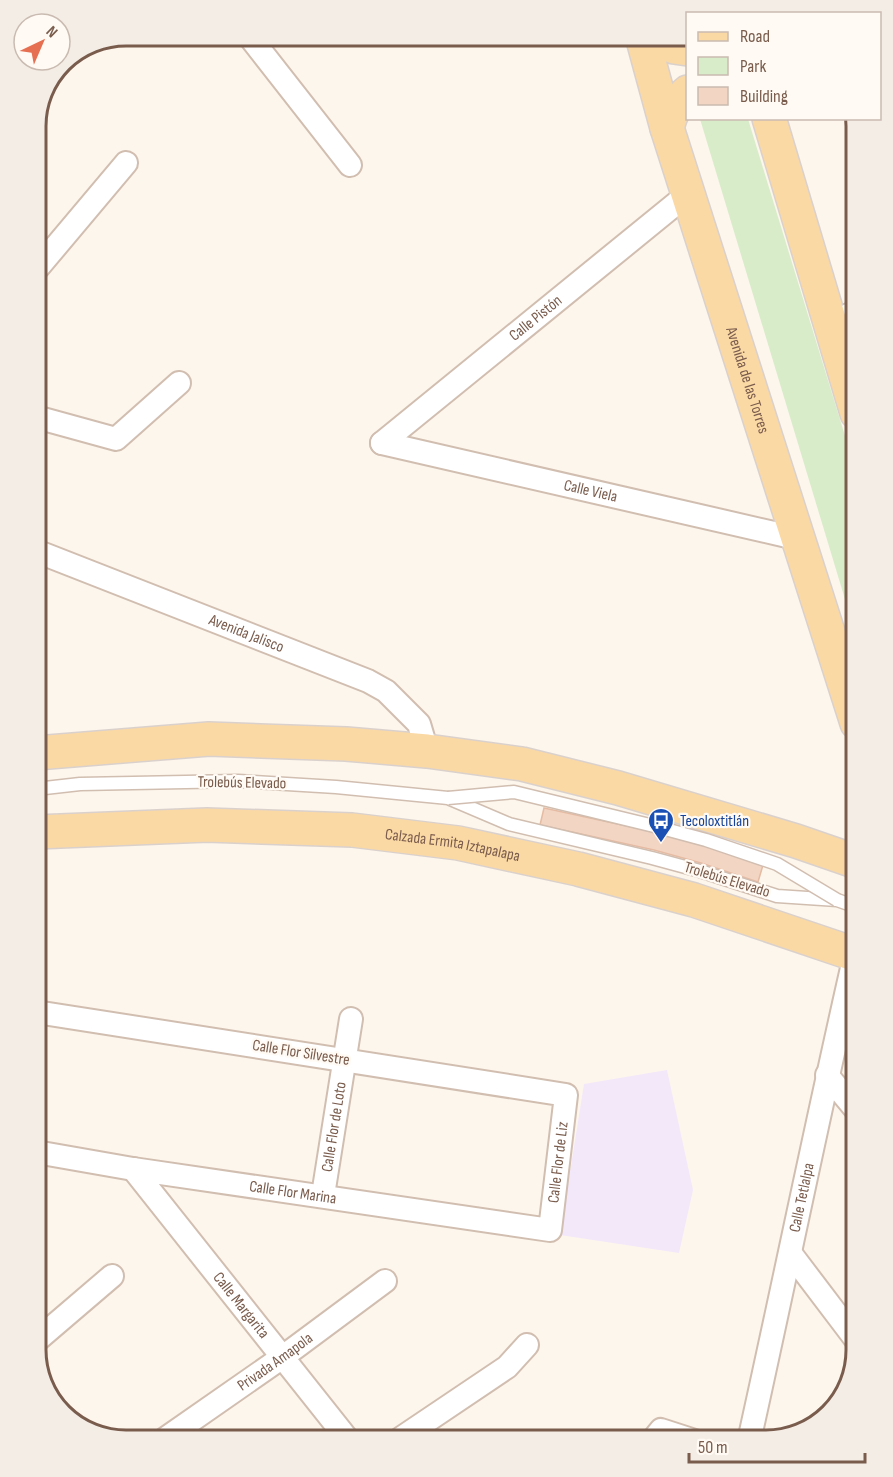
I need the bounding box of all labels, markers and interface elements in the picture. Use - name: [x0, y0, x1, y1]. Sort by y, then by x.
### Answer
- north arrow: [12, 12, 72, 72]
- legend: [686, 12, 881, 120]
- text: N: [42, 22, 61, 42]
- text: Road: [740, 26, 770, 47]
- text: Park: [740, 56, 766, 77]
- text: Building: [740, 86, 788, 107]
- street label: Calle Pistón: [505, 291, 566, 345]
- street label: Avenida de las Torres: [721, 324, 773, 436]
- street label: Calle Viela: [562, 476, 619, 506]
- street label: Avenida Jalisco: [205, 610, 287, 657]
- street label: Trolebús Elevado: [198, 773, 286, 793]
- bus stop icon: Tecoloxtitlán: [646, 806, 676, 844]
- place label: Tecoloxtitlán: [680, 812, 749, 831]
- street label: Calzada Ermita Iztapalapa: [384, 825, 522, 866]
- street label: Trolebús Elevado: [682, 858, 772, 902]
- street label: Calle Flor Silvestre: [251, 1036, 351, 1070]
- street label: Calle Flor de Loto: [317, 1080, 350, 1173]
- street label: Calle Flor de Liz: [544, 1120, 572, 1204]
- street label: Calle Tetlalpa: [785, 1161, 818, 1234]
- street label: Calle Flor Marina: [248, 1177, 338, 1208]
- street label: Calle Margarita: [209, 1268, 273, 1342]
- street label: Privada Amapola: [234, 1329, 316, 1395]
- scale bar: [689, 1426, 864, 1464]
- text: 50 m: [698, 1437, 728, 1458]

